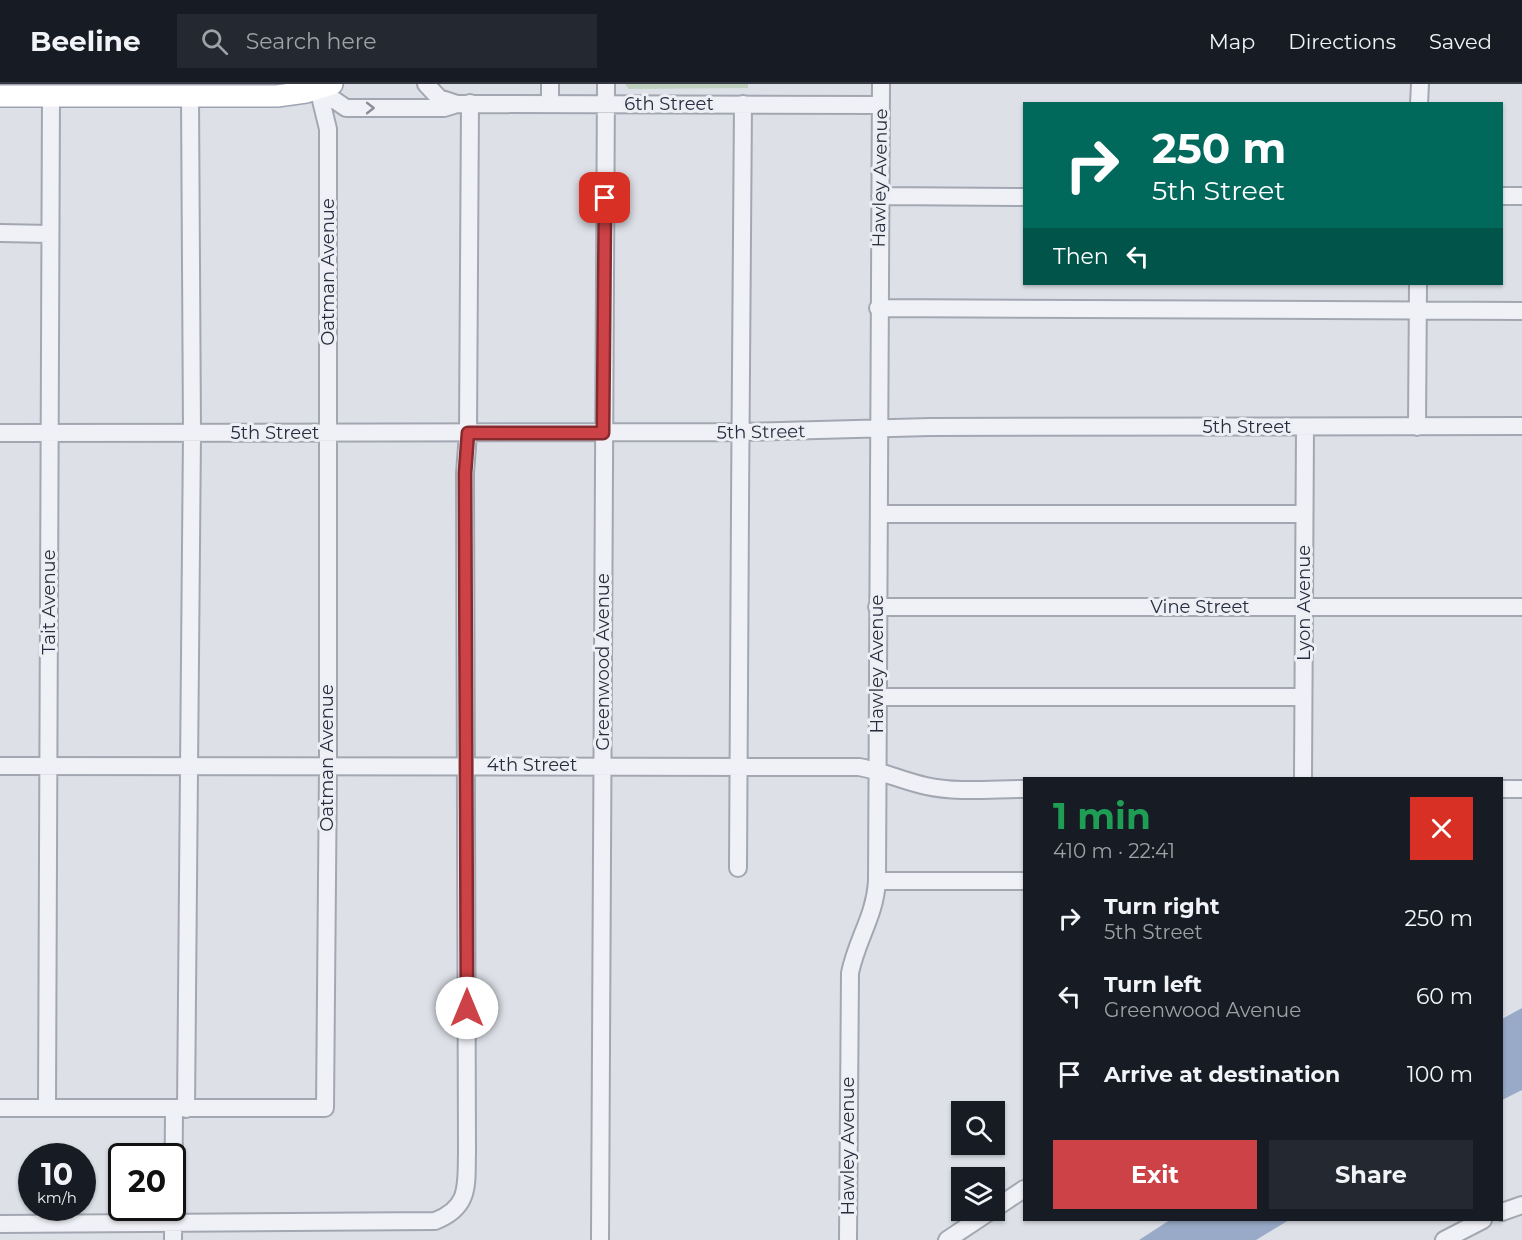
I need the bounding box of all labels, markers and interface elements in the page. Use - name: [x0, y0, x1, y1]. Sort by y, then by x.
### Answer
- search box: [177, 14, 597, 68]
- text: Beeline: [30, 24, 141, 58]
- icon: search: [198, 25, 231, 58]
- text: Search here: [246, 28, 377, 55]
- text: Map: [1209, 29, 1255, 54]
- text: Directions: [1288, 29, 1396, 54]
- text: Saved: [1429, 29, 1492, 54]
- street label: 6th Street: [624, 93, 714, 115]
- one-way arrow: [365, 102, 374, 114]
- street label: Hawley Avenue: [868, 108, 892, 248]
- text: 250 m: [1152, 122, 1286, 174]
- icon: right: [1053, 126, 1131, 204]
- pin: [579, 172, 630, 223]
- text: 5th Street: [1152, 174, 1285, 207]
- icon: arrive: [588, 181, 621, 214]
- street label: Oatman Avenue: [317, 198, 339, 346]
- icon: left: [1121, 240, 1154, 273]
- text: Then: [1053, 243, 1109, 270]
- street label: 5th Street: [1203, 416, 1291, 438]
- street label: 5th Street: [716, 420, 806, 444]
- street label: 5th Street: [231, 422, 319, 444]
- street label: Lyon Avenue: [1293, 545, 1315, 661]
- street label: Tait Avenue: [38, 549, 60, 655]
- street label: Greenwood Avenue: [592, 573, 614, 751]
- street label: Hawley Avenue: [866, 594, 888, 733]
- street label: Vine Street: [1150, 596, 1250, 618]
- street label: Oatman Avenue: [316, 684, 338, 832]
- street label: 4th Street: [487, 754, 577, 776]
- text: 1 min: [1053, 794, 1151, 838]
- button: close: [1410, 797, 1473, 860]
- text: 410 m · 22:41: [1053, 839, 1175, 863]
- text: Turn right: [1104, 893, 1219, 920]
- icon: right: [1053, 902, 1086, 935]
- text: 250 m: [1404, 905, 1473, 932]
- text: 5th Street: [1104, 920, 1203, 944]
- text: Turn left: [1104, 971, 1202, 998]
- position arrow: [435, 976, 499, 1040]
- icon: left: [1053, 980, 1086, 1013]
- text: 60 m: [1416, 983, 1473, 1010]
- text: Greenwood Avenue: [1104, 998, 1301, 1022]
- icon: arrive: [1053, 1058, 1086, 1091]
- text: Arrive at destination: [1104, 1061, 1340, 1088]
- text: 100 m: [1407, 1061, 1473, 1088]
- street label: Hawley Avenue: [837, 1076, 859, 1215]
- map controls: [951, 1101, 1005, 1221]
- button: search: [951, 1101, 1005, 1155]
- button: Exit: [1053, 1140, 1257, 1209]
- button: Share: [1269, 1140, 1473, 1209]
- speed limit sign: 20: [108, 1143, 186, 1221]
- text: 10: [41, 1156, 73, 1193]
- button: layers: [951, 1167, 1005, 1221]
- text: km/h: [37, 1188, 77, 1207]

